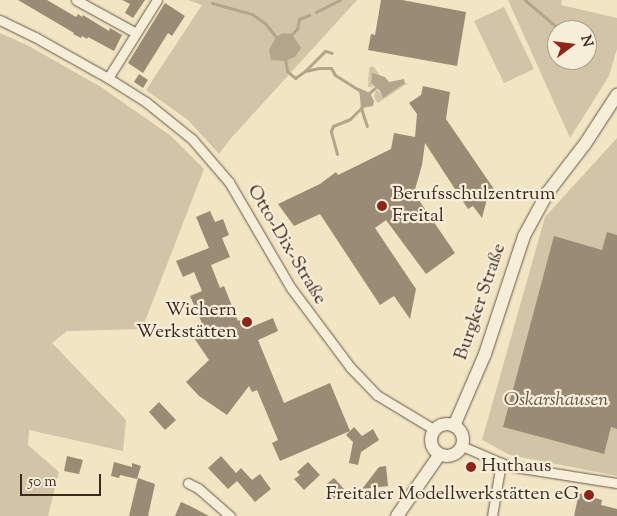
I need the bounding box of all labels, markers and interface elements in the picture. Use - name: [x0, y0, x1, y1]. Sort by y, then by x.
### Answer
- north arrow: [547, 20, 597, 70]
- text: N: [574, 33, 597, 49]
- street label: Otto-Dix-Straße: [241, 181, 331, 309]
- place label: Berufsschulzentrum Freital: [392, 184, 555, 228]
- marker: Berufsschulzentrum Freital: [376, 200, 388, 212]
- street label: Burgker Straße: [450, 241, 512, 363]
- place label: Wichern Werkstätten: [136, 300, 237, 344]
- marker: Wichern Werkstätten: [241, 316, 253, 328]
- park label: Oskarshausen: [504, 390, 608, 412]
- place label: Huthaus: [481, 456, 552, 478]
- marker: Huthaus: [465, 461, 477, 473]
- scale bar: [22, 464, 104, 496]
- text: 50 m: [28, 472, 57, 493]
- place label: Freitaler Modellwerkstätten eG: [326, 484, 579, 506]
- marker: Freitaler Modellwerkstätten eG: [583, 489, 595, 501]

